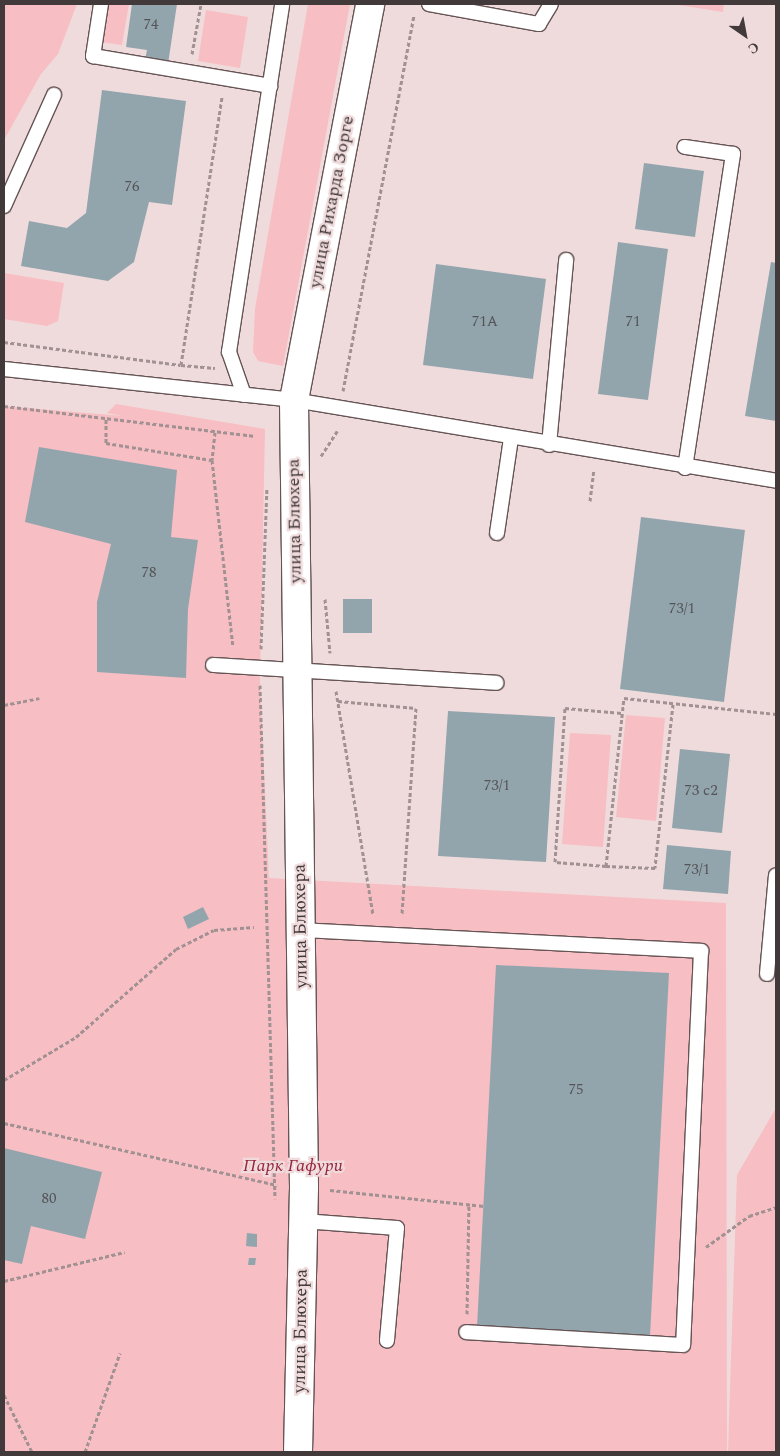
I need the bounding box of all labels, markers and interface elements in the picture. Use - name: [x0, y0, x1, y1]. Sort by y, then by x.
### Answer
- north arrow: [720, 10, 770, 60]
- house number: 74: [144, 16, 158, 34]
- text: С: [744, 36, 763, 60]
- street label: улица Рихарда Зорге: [305, 114, 359, 290]
- house number: 76: [125, 178, 139, 196]
- house number: 71А: [472, 313, 498, 331]
- house number: 71: [626, 313, 640, 331]
- street label: улица Блюхера: [283, 459, 307, 583]
- house number: 78: [142, 564, 156, 582]
- house number: 73/1: [669, 600, 695, 618]
- house number: 73/1: [484, 777, 510, 795]
- house number: 73 с2: [684, 782, 718, 800]
- house number: 73/1: [684, 861, 710, 879]
- street label: улица Блюхера: [289, 864, 313, 988]
- house number: 75: [569, 1081, 583, 1099]
- park label: Парк Гафури: [243, 1155, 343, 1177]
- house number: 80: [42, 1190, 56, 1208]
- street label: улица Блюхера: [289, 1269, 313, 1393]

